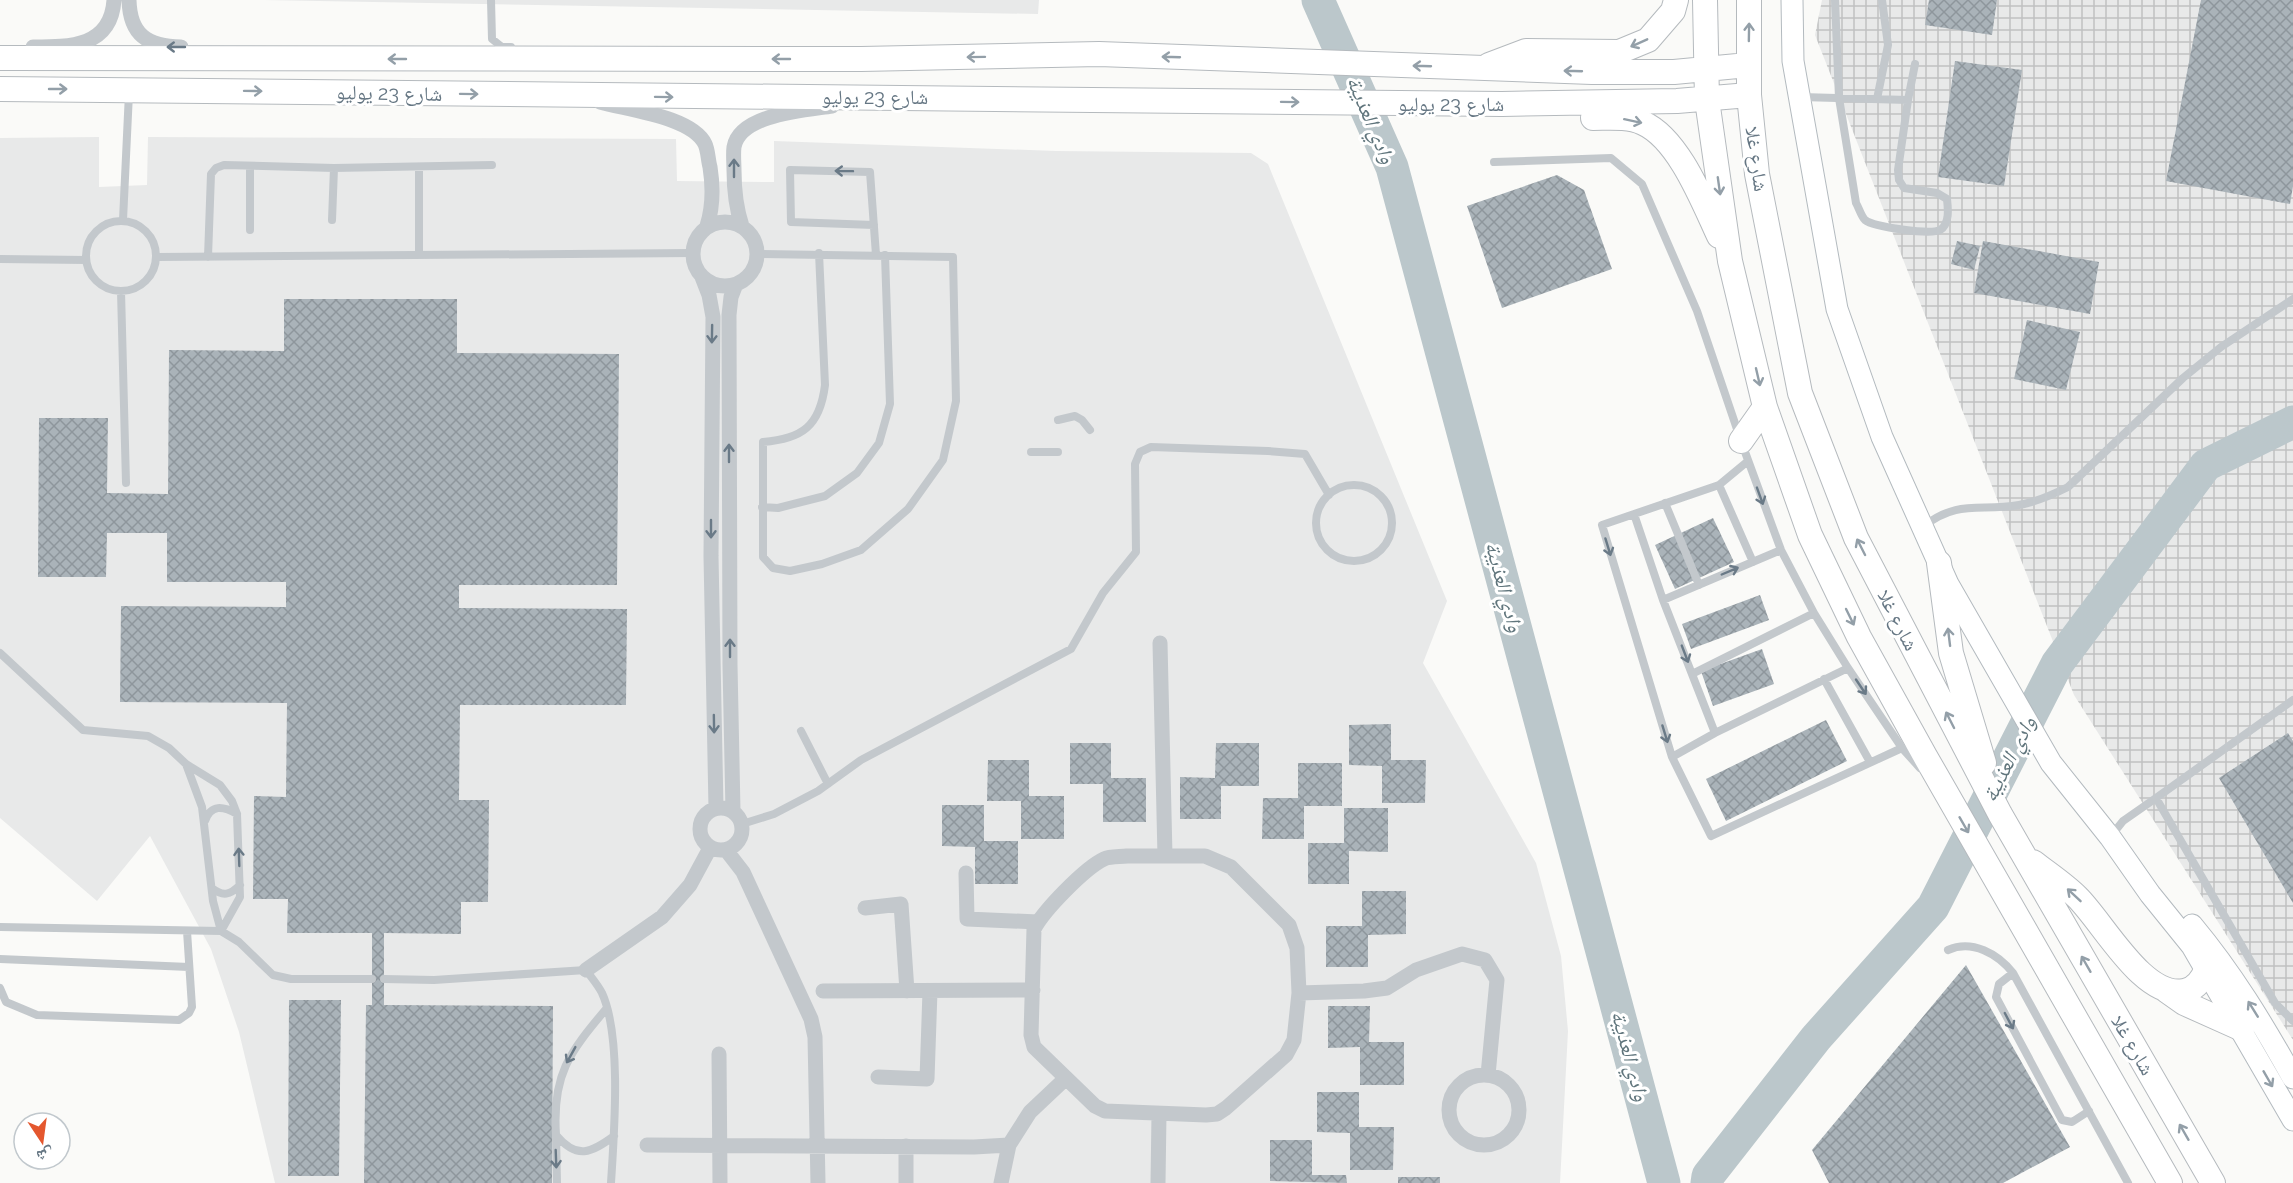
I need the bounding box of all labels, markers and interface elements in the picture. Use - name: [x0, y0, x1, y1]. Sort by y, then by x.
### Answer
- one-way arrow: [1743, 23, 1754, 43]
- one-way arrow: [1631, 38, 1649, 49]
- one-way arrow: [167, 41, 187, 53]
- one-way arrow: [966, 51, 986, 63]
- one-way arrow: [1161, 51, 1181, 63]
- one-way arrow: [387, 53, 407, 65]
- one-way arrow: [771, 53, 791, 65]
- one-way arrow: [1412, 61, 1432, 72]
- one-way arrow: [1564, 66, 1584, 77]
- water label: وادي العذيبة: [1338, 72, 1401, 169]
- street label: شارع 23 يوليو: [336, 80, 442, 107]
- one-way arrow: [48, 83, 68, 95]
- one-way arrow: [243, 85, 263, 97]
- street label: شارع 23 يوليو: [822, 85, 928, 110]
- one-way arrow: [459, 89, 479, 100]
- one-way arrow: [654, 91, 674, 103]
- street label: شارع 23 يوليو: [1398, 92, 1504, 117]
- one-way arrow: [1280, 96, 1300, 108]
- one-way arrow: [1623, 116, 1643, 127]
- street label: شارع غلا: [1740, 125, 1773, 193]
- one-way arrow: [728, 158, 740, 178]
- one-way arrow: [834, 165, 854, 177]
- one-way arrow: [1714, 176, 1725, 196]
- one-way arrow: [707, 324, 718, 344]
- one-way arrow: [1752, 367, 1764, 386]
- one-way arrow: [723, 443, 735, 463]
- one-way arrow: [1756, 487, 1767, 505]
- one-way arrow: [705, 519, 717, 539]
- one-way arrow: [1603, 537, 1614, 556]
- one-way arrow: [1854, 538, 1866, 556]
- water label: وادي العذيبة: [1476, 539, 1529, 636]
- one-way arrow: [1721, 565, 1739, 577]
- street label: شارع غلا: [1872, 585, 1924, 655]
- one-way arrow: [1844, 608, 1856, 626]
- one-way arrow: [1943, 628, 1954, 647]
- one-way arrow: [724, 638, 736, 658]
- one-way arrow: [1680, 645, 1691, 663]
- one-way arrow: [1855, 678, 1867, 695]
- one-way arrow: [1943, 712, 1955, 730]
- water label: وادي العذيبة: [1976, 712, 2045, 808]
- one-way arrow: [709, 714, 720, 734]
- one-way arrow: [1660, 724, 1671, 743]
- one-way arrow: [1959, 816, 1971, 833]
- one-way arrow: [233, 847, 244, 867]
- one-way arrow: [2067, 888, 2082, 902]
- one-way arrow: [2080, 956, 2092, 973]
- one-way arrow: [2247, 1001, 2259, 1018]
- water label: وادي العذيبة: [1602, 1008, 1655, 1105]
- street label: شارع غلا: [2105, 1011, 2160, 1080]
- one-way arrow: [2003, 1012, 2015, 1029]
- one-way arrow: [564, 1046, 576, 1063]
- one-way arrow: [2262, 1070, 2274, 1087]
- north arrow: [12, 1111, 72, 1171]
- one-way arrow: [2178, 1124, 2190, 1141]
- text: ش: [35, 1144, 56, 1166]
- one-way arrow: [550, 1149, 562, 1169]

